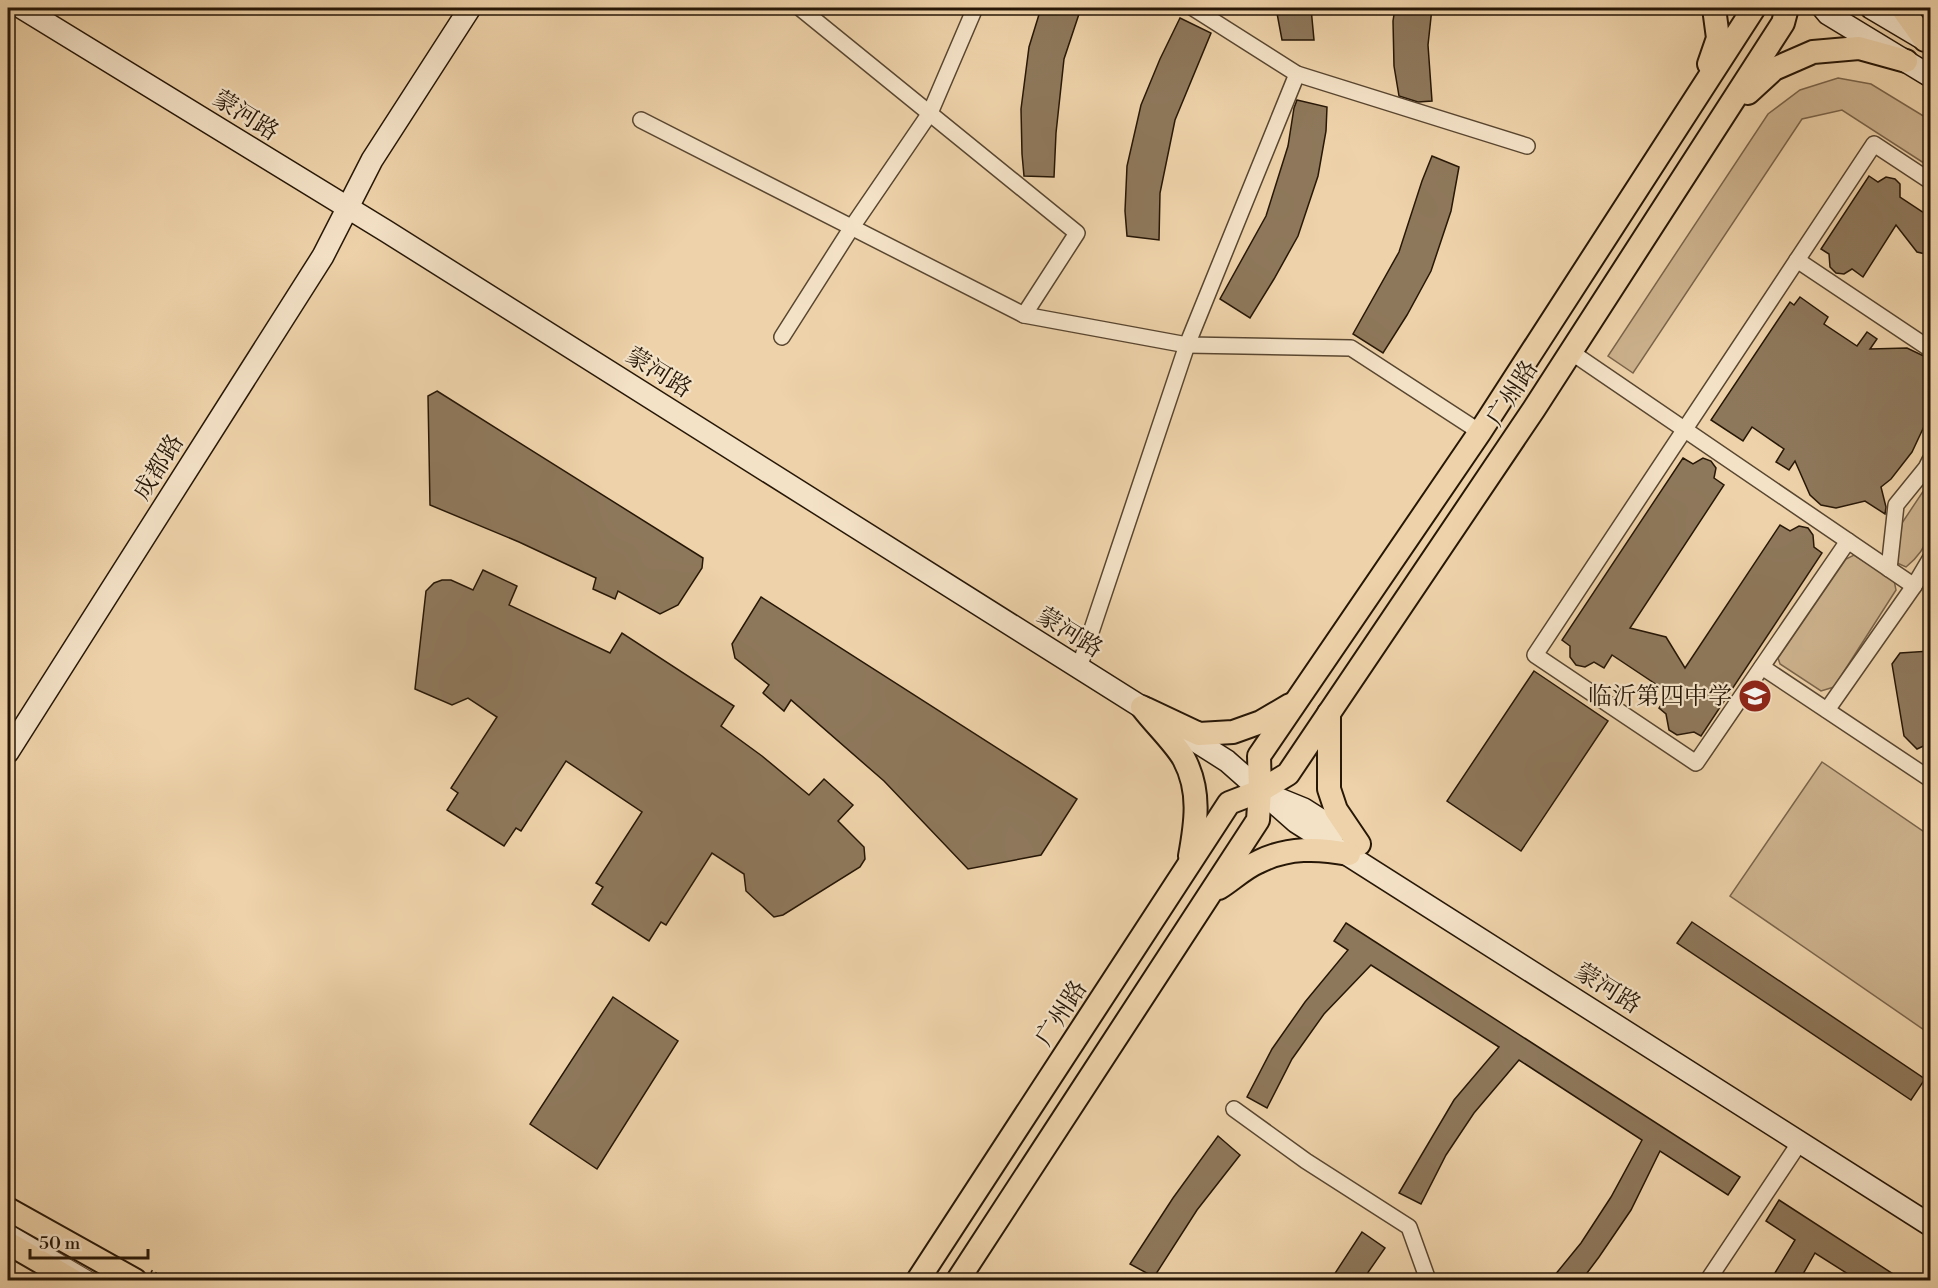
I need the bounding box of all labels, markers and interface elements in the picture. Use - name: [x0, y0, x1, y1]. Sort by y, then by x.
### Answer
- street label: 蒙河路: [207, 84, 284, 148]
- street label: 蒙河路: [620, 341, 697, 405]
- street label: 广州路: [1481, 355, 1545, 432]
- street label: 成都路: [127, 429, 191, 506]
- street label: 蒙河路: [1031, 601, 1108, 665]
- school or university icon: 临沂第四中学: [1737, 678, 1773, 714]
- place label: 临沂第四中学: [1588, 682, 1732, 712]
- street label: 蒙河路: [1569, 957, 1646, 1021]
- street label: 广州路: [1030, 975, 1094, 1052]
- scale bar: [30, 1222, 148, 1260]
- text: 50 m: [39, 1232, 81, 1255]

